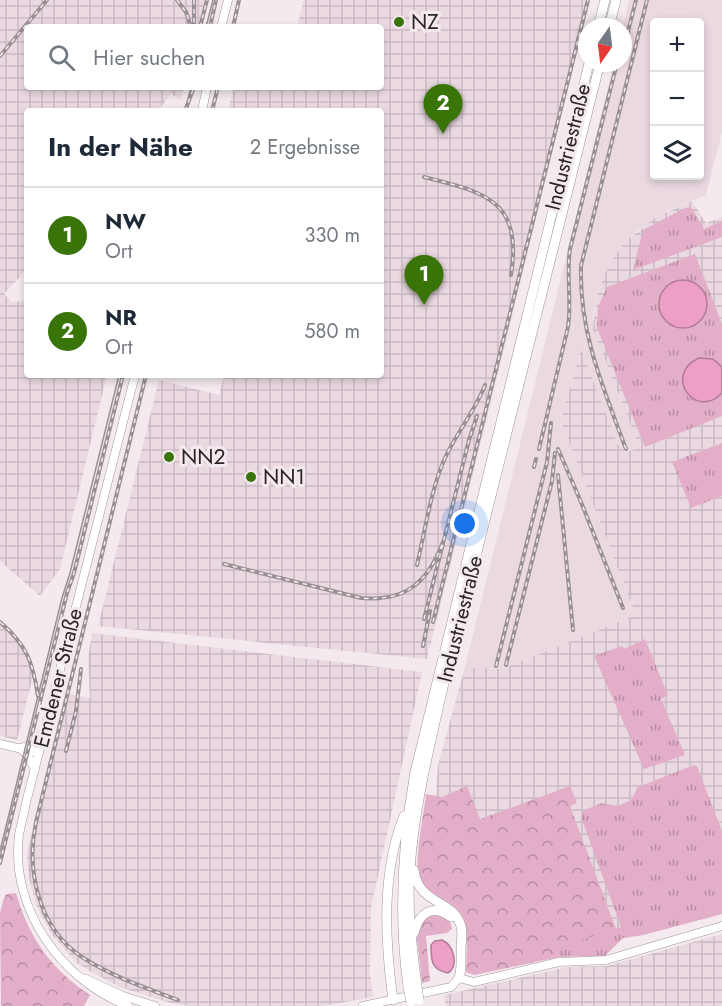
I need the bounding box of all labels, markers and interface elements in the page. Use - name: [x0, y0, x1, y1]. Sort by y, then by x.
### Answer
- place label: NZ: [411, 7, 439, 37]
- marker: NZ: [392, 15, 406, 29]
- north arrow: [578, 18, 632, 72]
- map controls: [650, 18, 704, 180]
- button: +: [650, 18, 704, 72]
- search box: [24, 24, 384, 90]
- icon: search: [45, 41, 78, 74]
- text: Hier suchen: [93, 41, 205, 73]
- button: −: [650, 72, 704, 126]
- street label: Industriestraße: [538, 80, 598, 214]
- pin: 2: [424, 84, 462, 134]
- button: layers: [650, 126, 704, 180]
- text: In der Nähe: [48, 128, 193, 166]
- text: 2 Ergebnisse: [250, 133, 360, 162]
- text: NW: [105, 205, 146, 237]
- text: 1: [62, 221, 73, 250]
- text: 330 m: [305, 221, 360, 250]
- text: Ort: [105, 237, 132, 266]
- pin: 1: [404, 256, 444, 305]
- text: NR: [105, 301, 137, 333]
- text: 2: [61, 317, 74, 346]
- text: 580 m: [304, 317, 360, 346]
- text: Ort: [105, 333, 132, 362]
- place label: NN2: [181, 442, 226, 472]
- marker: NN2: [162, 450, 176, 464]
- place label: NN1: [263, 462, 305, 492]
- marker: NN1: [244, 470, 258, 484]
- your location: [450, 509, 479, 538]
- street label: Industriestraße: [430, 552, 490, 686]
- street label: Emdener Straße: [26, 605, 90, 751]

